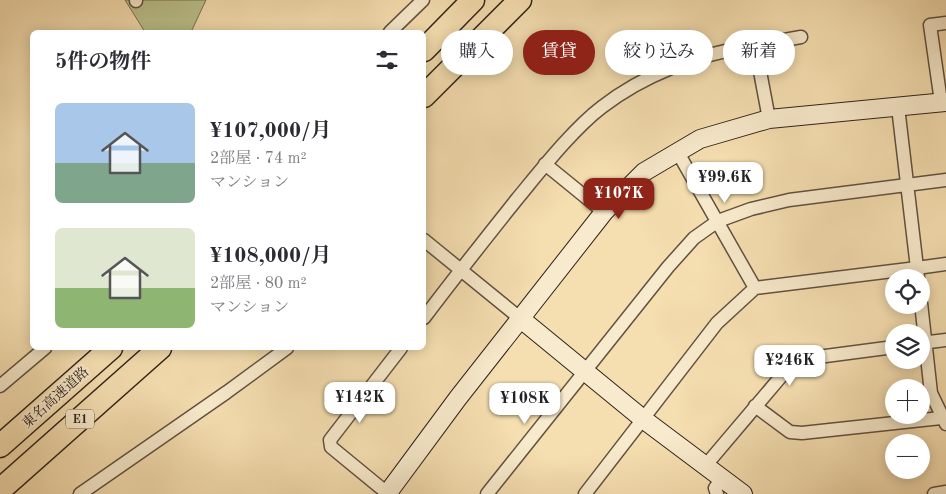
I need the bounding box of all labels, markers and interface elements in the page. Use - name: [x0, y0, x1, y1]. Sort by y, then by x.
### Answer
- chip: 購入: [441, 30, 513, 75]
- chip: 賃貸: [523, 30, 595, 75]
- chip: 絞り込み: [605, 30, 713, 75]
- chip: 新着: [723, 30, 795, 75]
- icon: filters: [373, 46, 401, 74]
- text: 5件の物件: [55, 52, 151, 73]
- text: ¥107,000/月: [210, 121, 332, 142]
- icon: home: [95, 123, 155, 183]
- text: 2部屋 · 74 m²: [210, 151, 307, 167]
- pin: ¥99.6K: [684, 162, 766, 204]
- text: ¥99.6K: [698, 170, 752, 186]
- text: マンション: [210, 175, 289, 191]
- pin: ¥107K: [584, 178, 654, 220]
- text: ¥107K: [594, 186, 644, 202]
- text: ¥108,000/月: [210, 246, 332, 267]
- icon: home: [95, 248, 155, 308]
- map controls: [885, 269, 930, 479]
- button: locate: [885, 269, 930, 314]
- text: 2部屋 · 80 m²: [210, 276, 307, 292]
- text: マンション: [210, 300, 289, 316]
- button: layers: [885, 324, 930, 369]
- pin: ¥246K: [755, 344, 825, 387]
- text: ¥246K: [765, 353, 815, 369]
- street label: 東名高速道路: [19, 364, 92, 431]
- button: +: [885, 379, 930, 424]
- pin: ¥142K: [325, 382, 395, 424]
- pin: ¥108K: [490, 382, 560, 425]
- text: ¥142K: [335, 390, 385, 406]
- text: ¥108K: [500, 391, 550, 407]
- road number: E1: [66, 409, 94, 428]
- button: −: [885, 434, 930, 479]

